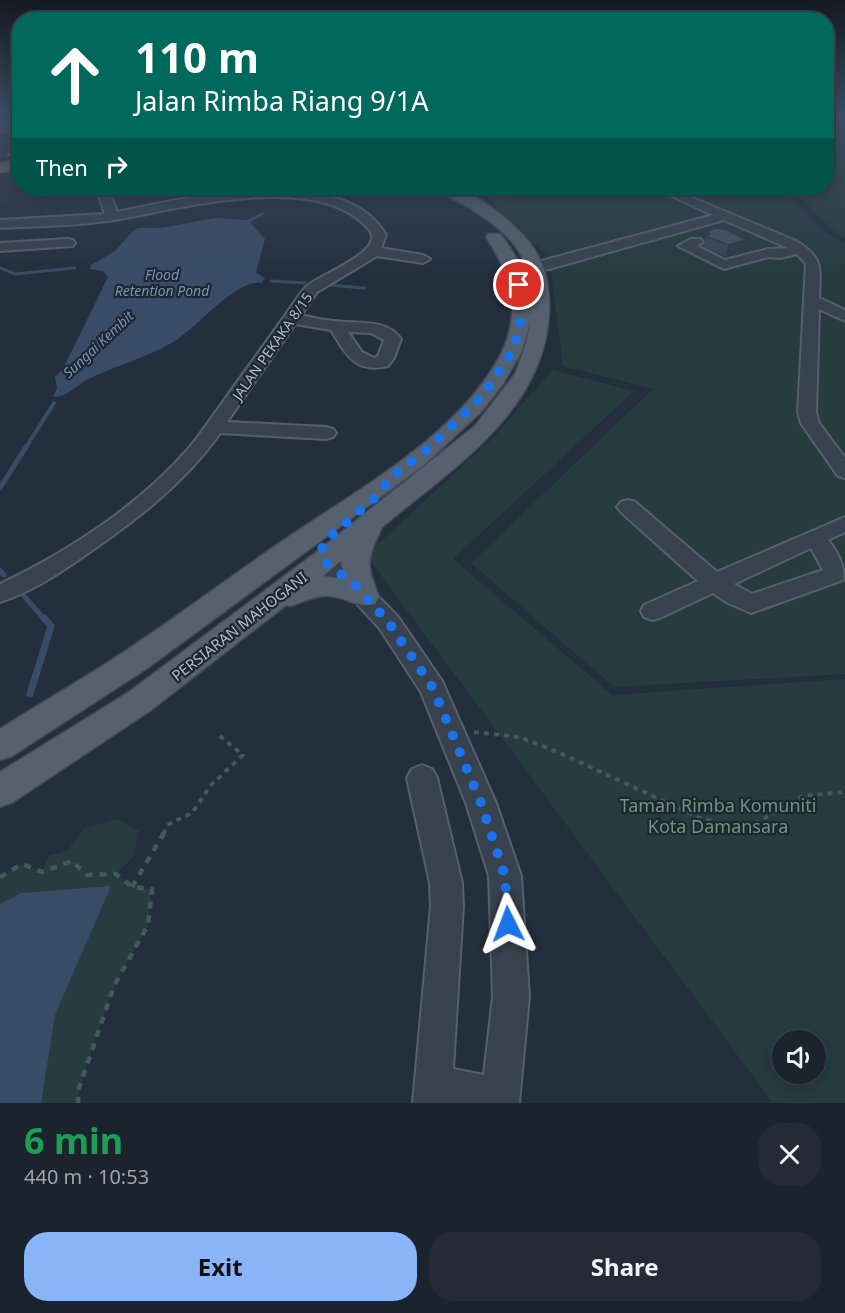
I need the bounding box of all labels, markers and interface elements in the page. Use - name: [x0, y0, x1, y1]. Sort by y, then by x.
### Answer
- text: 110 m: [135, 28, 259, 85]
- icon: ahead: [36, 36, 114, 114]
- text: Jalan Rimba Riang 9/1A: [135, 82, 429, 119]
- icon: right: [100, 150, 133, 183]
- text: Then: [36, 152, 88, 182]
- pin: [493, 259, 544, 310]
- water label: Flood Retention Pond: [115, 265, 210, 300]
- icon: arrive: [502, 268, 535, 301]
- street label: JALAN PEKAKA 8/15: [226, 288, 316, 405]
- water label: Sungai Kembit: [59, 305, 138, 382]
- street label: PERSIARAN MAHOGANI: [167, 567, 311, 685]
- park label: Taman Rimba Komuniti Kota Damansara: [620, 793, 816, 838]
- position arrow: [476, 892, 540, 956]
- map controls: [772, 1030, 826, 1084]
- button: sound: [772, 1030, 826, 1084]
- text: 6 min: [24, 1116, 123, 1165]
- button: close: [758, 1123, 821, 1186]
- text: 440 m · 10:53: [24, 1163, 149, 1190]
- button: Exit: [24, 1232, 417, 1301]
- button: Share: [429, 1232, 821, 1301]

